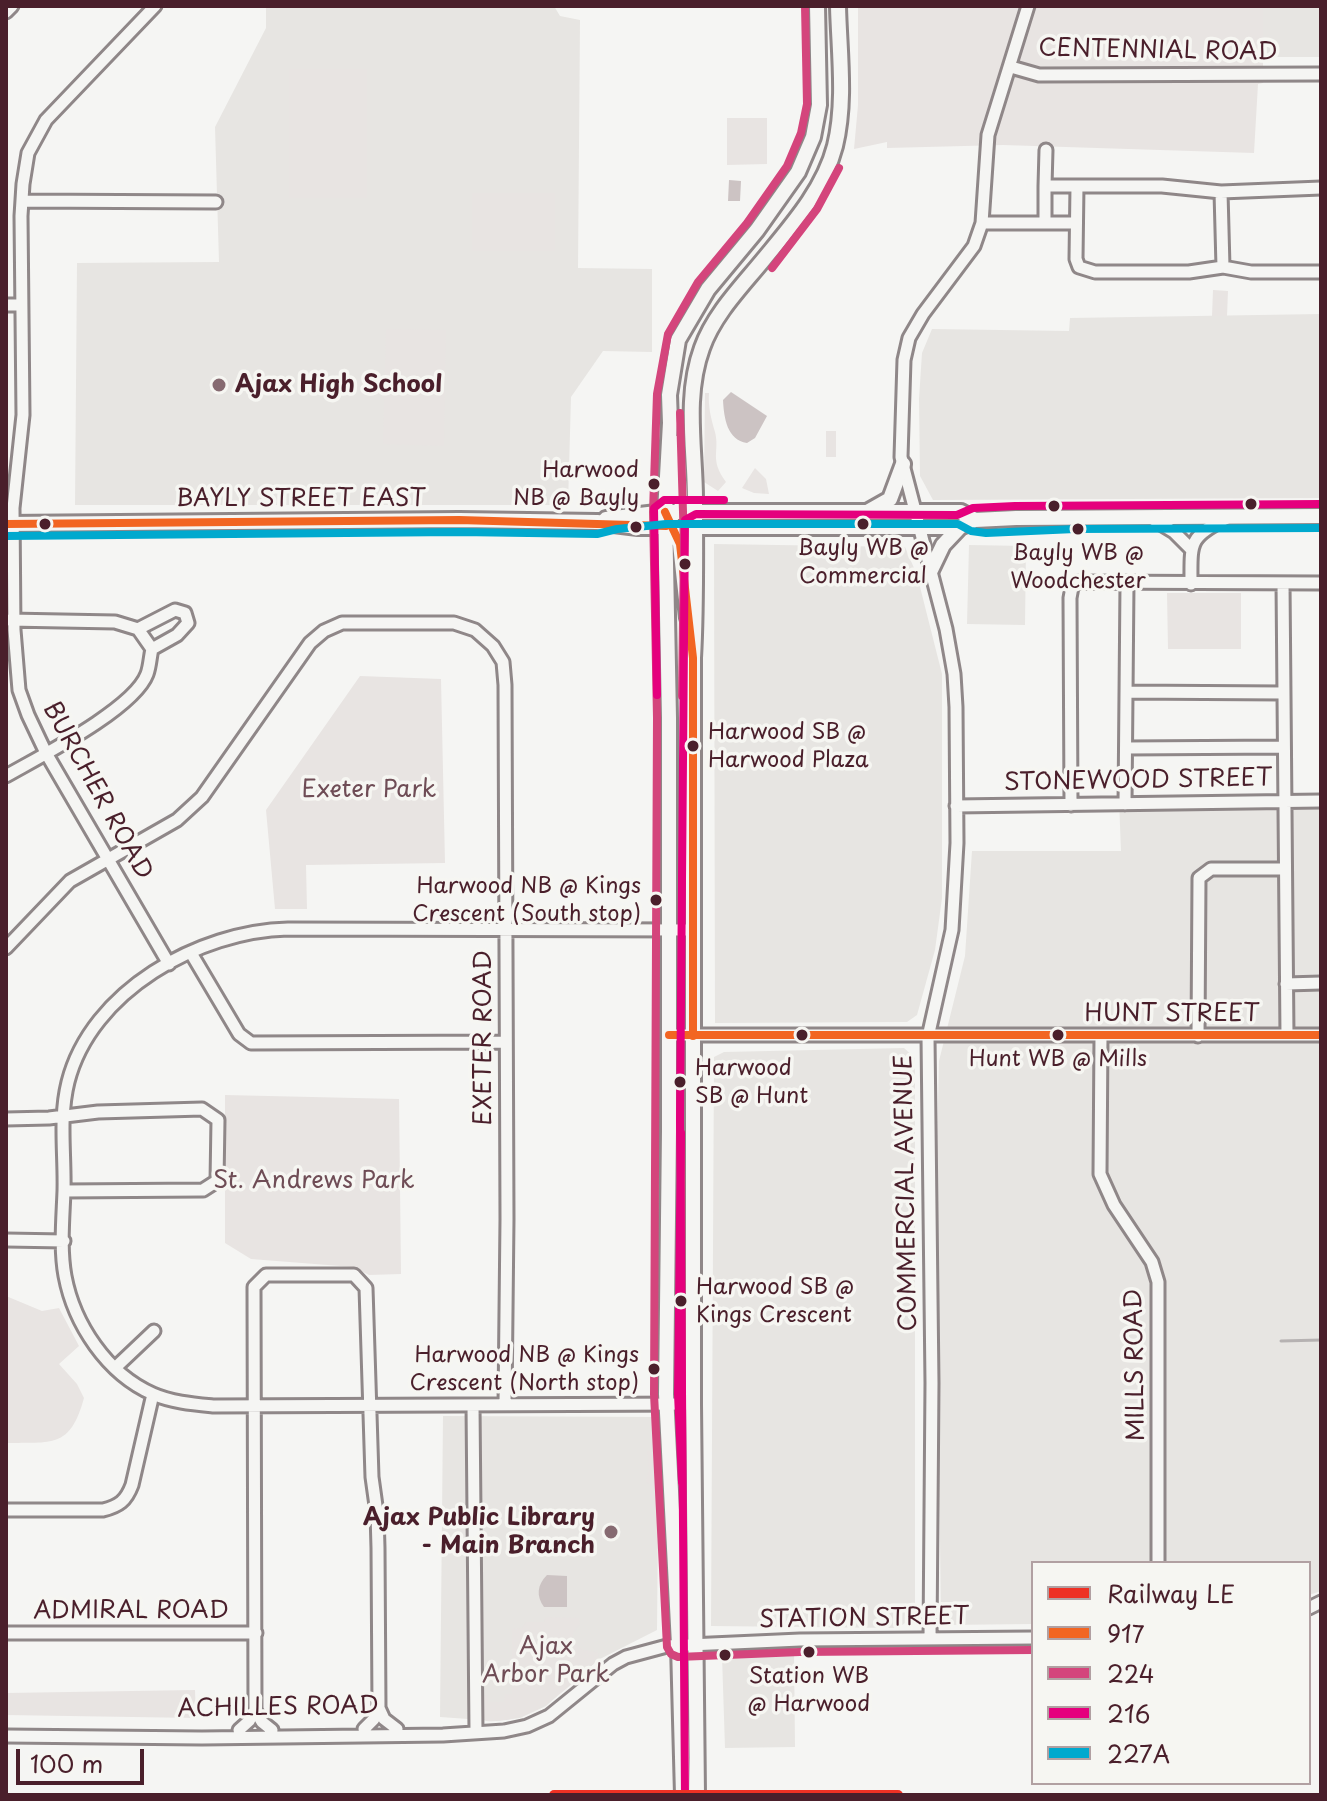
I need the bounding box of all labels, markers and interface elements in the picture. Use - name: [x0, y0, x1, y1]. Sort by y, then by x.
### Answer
- street label: CENTENNIAL ROAD: [1038, 35, 1278, 67]
- place label: Ajax High School: [235, 371, 442, 399]
- marker: Ajax High School: [210, 376, 228, 394]
- place label: Harwood NB @ Bayly: [513, 458, 639, 510]
- marker: Harwood NB @ Bayly: [646, 476, 662, 492]
- street label: BAYLY STREET EAST: [176, 485, 426, 513]
- unlabelled marker: [1243, 496, 1259, 512]
- unlabelled marker: [1046, 498, 1062, 514]
- unlabelled marker: [37, 516, 53, 532]
- marker: Bayly WB @ Commercial: [855, 516, 871, 532]
- unlabelled marker: [628, 519, 644, 535]
- marker: Bayly WB @ Woodchester: [1070, 521, 1086, 537]
- place label: Bayly WB @ Commercial: [797, 536, 929, 588]
- place label: Bayly WB @ Woodchester: [1010, 541, 1146, 592]
- unlabelled marker: [677, 556, 693, 572]
- street label: BURCHER ROAD: [36, 697, 158, 885]
- place label: Harwood SB @ Harwood Plaza: [708, 720, 869, 772]
- marker: Harwood SB @ Harwood Plaza: [685, 738, 701, 754]
- street label: STONEWOOD STREET: [1004, 764, 1272, 798]
- park label: Exeter Park: [302, 776, 436, 804]
- place label: Harwood NB @ Kings Crescent (South stop): [412, 874, 641, 926]
- marker: Harwood NB @ Kings Crescent (South stop): [648, 892, 664, 908]
- street label: EXETER ROAD: [470, 950, 498, 1126]
- street label: HUNT STREET: [1084, 1000, 1260, 1028]
- unlabelled marker: [794, 1027, 810, 1043]
- marker: Hunt WB @ Mills: [1050, 1027, 1066, 1043]
- place label: Hunt WB @ Mills: [969, 1047, 1147, 1073]
- street label: COMMERCIAL AVENUE: [890, 1054, 924, 1332]
- place label: Harwood SB @ Hunt: [695, 1056, 808, 1108]
- marker: Harwood SB @ Hunt: [672, 1074, 688, 1090]
- park label: St. Andrews Park: [213, 1167, 415, 1195]
- place label: Harwood SB @ Kings Crescent: [696, 1275, 854, 1326]
- street label: MILLS ROAD: [1120, 1289, 1152, 1441]
- marker: Harwood SB @ Kings Crescent: [673, 1293, 689, 1309]
- place label: Harwood NB @ Kings Crescent (North stop): [409, 1343, 639, 1394]
- marker: Harwood NB @ Kings Crescent (North stop): [646, 1361, 662, 1377]
- place label: Ajax Public Library - Main Branch: [363, 1504, 595, 1560]
- marker: Ajax Public Library - Main Branch: [602, 1523, 620, 1541]
- legend: [1031, 1561, 1311, 1785]
- text: Railway LE: [1107, 1575, 1235, 1611]
- street label: ADMIRAL ROAD: [33, 1597, 229, 1625]
- street label: STATION STREET: [759, 1603, 969, 1635]
- text: 917: [1107, 1615, 1145, 1651]
- park label: Ajax Arbor Park: [482, 1633, 610, 1689]
- marker: Station WB @ Harwood: [801, 1644, 817, 1660]
- unlabelled marker: [717, 1647, 733, 1663]
- text: 224: [1107, 1655, 1155, 1691]
- place label: Station WB @ Harwood: [748, 1664, 870, 1716]
- street label: ACHILLES ROAD: [177, 1692, 379, 1724]
- text: 216: [1107, 1695, 1151, 1731]
- scale bar: [20, 1733, 148, 1783]
- text: 227A: [1107, 1735, 1170, 1771]
- text: 100 m: [30, 1745, 103, 1781]

